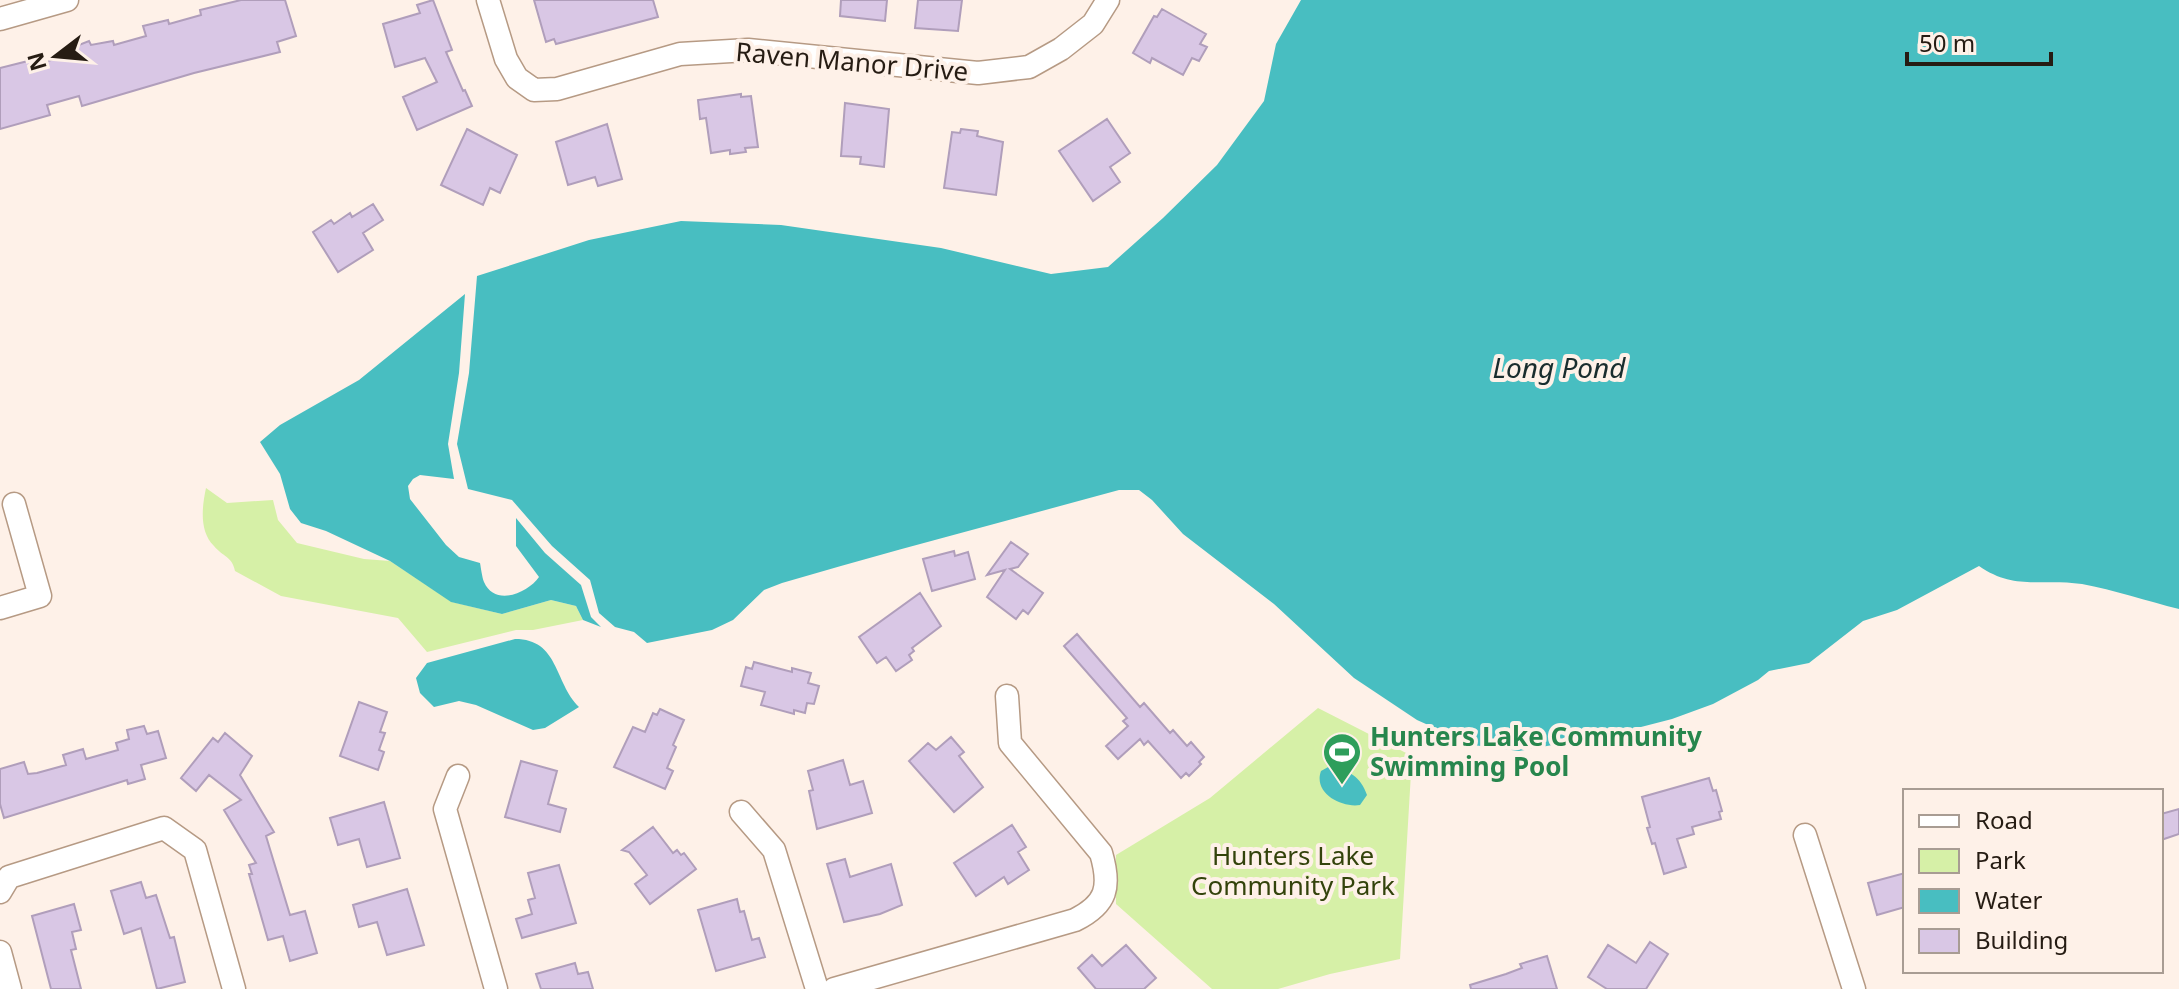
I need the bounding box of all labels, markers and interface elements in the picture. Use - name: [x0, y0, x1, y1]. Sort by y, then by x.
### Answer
- north arrow: [16, 16, 96, 96]
- scale bar: [1907, 16, 2051, 66]
- text: 50 m: [1919, 26, 1975, 59]
- street label: Raven Manor Drive: [734, 33, 970, 89]
- text: N: [19, 49, 53, 75]
- water label: Long Pond: [1493, 348, 1626, 386]
- place label: Hunters Lake Community Swimming Pool: [1370, 718, 1702, 784]
- sports icon: Hunters Lake Community Swimming Pool: [1321, 731, 1363, 786]
- legend: [1903, 789, 2163, 973]
- text: Road: [1975, 803, 2033, 836]
- park label: Hunters Lake Community Park: [1191, 837, 1395, 903]
- text: Park: [1975, 843, 2026, 876]
- text: Water: [1975, 883, 2043, 916]
- text: Building: [1975, 923, 2068, 956]

